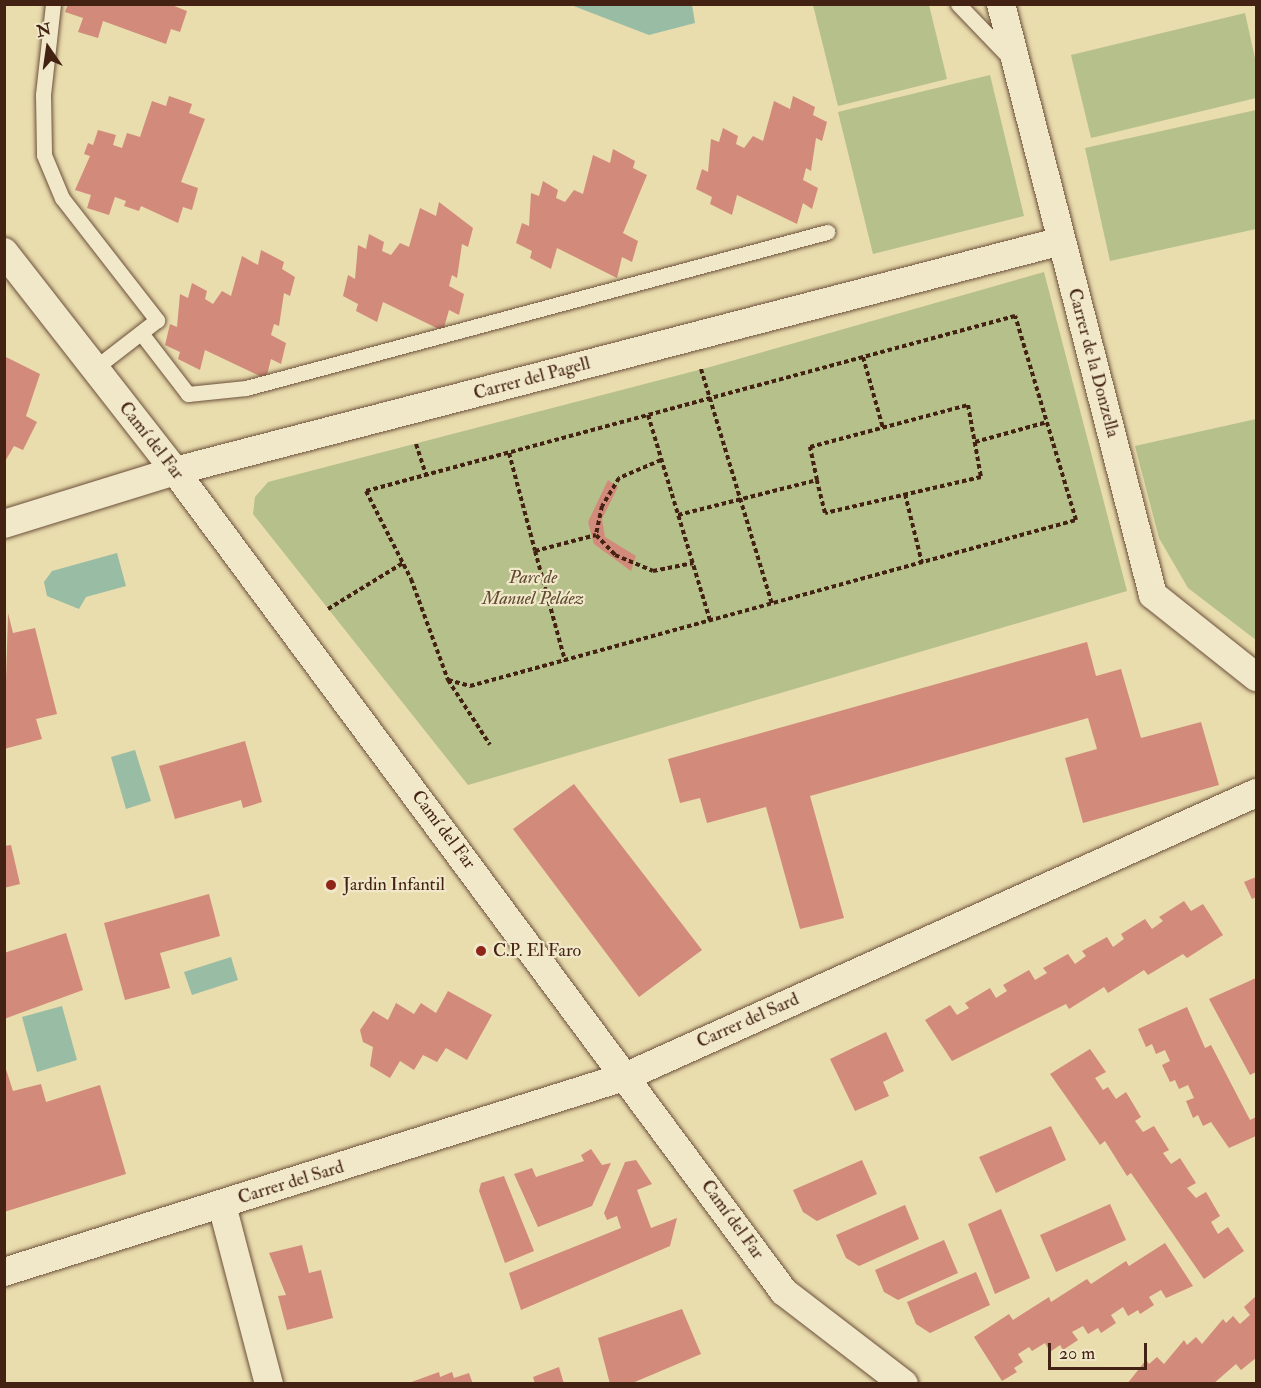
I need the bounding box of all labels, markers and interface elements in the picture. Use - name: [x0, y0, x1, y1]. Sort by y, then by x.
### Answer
- north arrow: [18, 18, 78, 78]
- text: N: [35, 19, 53, 42]
- street label: Carrer de la Donzella: [1063, 286, 1123, 440]
- street label: Carrer del Pagell: [471, 353, 593, 405]
- street label: Camí del Far: [114, 398, 188, 484]
- park label: Parc de Manuel Peláez: [482, 568, 584, 610]
- street label: Camí del Far: [406, 786, 480, 874]
- place label: Jardin Infantil: [343, 874, 445, 896]
- marker: Jardin Infantil: [324, 878, 338, 892]
- place label: C.P. El Faro: [493, 940, 581, 962]
- marker: C.P. El Faro: [474, 944, 488, 958]
- street label: Carrer del Sard: [694, 989, 802, 1053]
- street label: Carrer del Sard: [235, 1157, 347, 1209]
- street label: Camí del Far: [696, 1176, 768, 1264]
- scale bar: [1051, 1331, 1150, 1369]
- text: 20 m: [1059, 1342, 1095, 1365]

